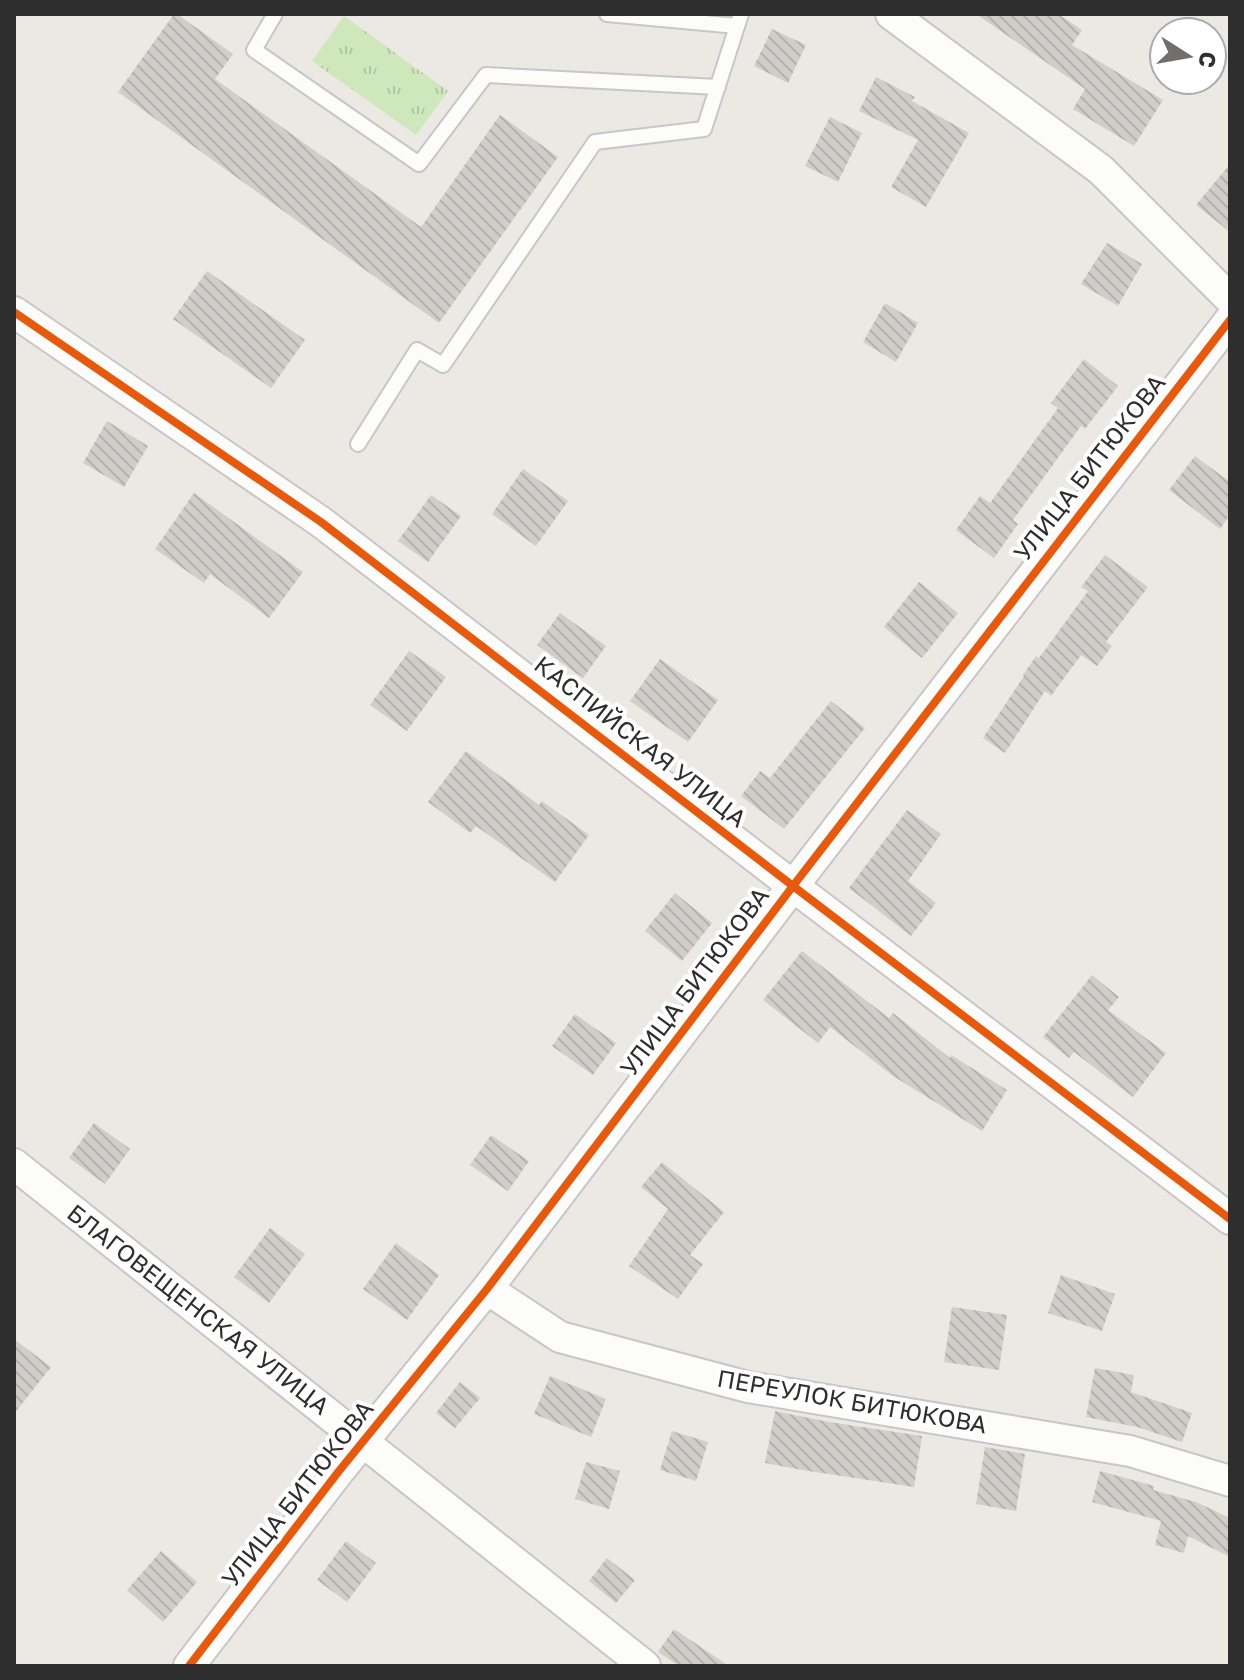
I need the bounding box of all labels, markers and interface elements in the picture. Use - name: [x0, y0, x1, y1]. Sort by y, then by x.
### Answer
- north arrow: [1148, 16, 1228, 96]
- text: С: [1193, 50, 1223, 70]
- street label: УЛИЦА БИТЮКОВА: [1007, 368, 1171, 566]
- street label: КАСПИЙСКАЯ УЛИЦА: [529, 649, 753, 833]
- street label: УЛИЦА БИТЮКОВА: [613, 881, 774, 1081]
- street label: БЛАГОВЕЩЕНСКАЯ УЛИЦА: [62, 1197, 336, 1420]
- street label: ПЕРЕУЛОК БИТЮКОВА: [715, 1363, 989, 1439]
- street label: УЛИЦА БИТЮКОВА: [215, 1394, 379, 1592]

